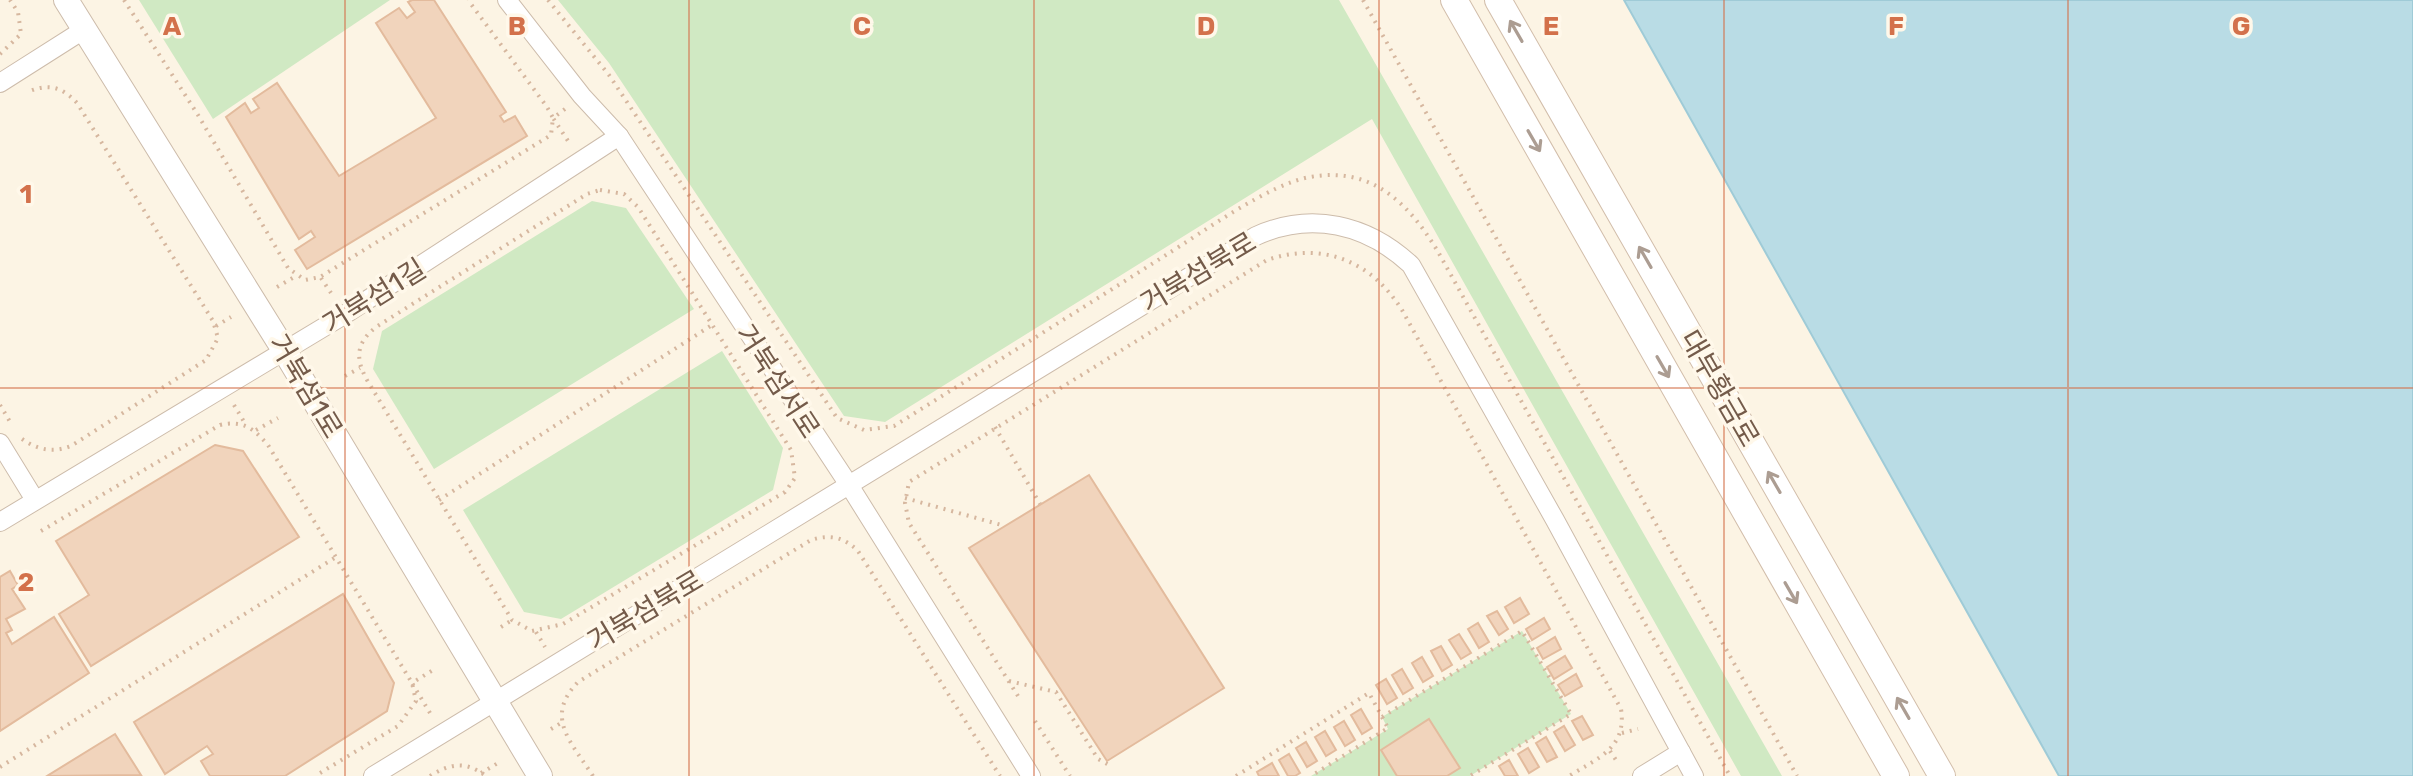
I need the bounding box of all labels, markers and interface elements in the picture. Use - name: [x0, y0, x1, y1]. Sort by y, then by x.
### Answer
- text: A: [163, 11, 182, 42]
- text: B: [508, 11, 526, 42]
- text: C: [853, 11, 871, 42]
- text: D: [1197, 11, 1215, 42]
- text: E: [1543, 11, 1559, 42]
- text: F: [1888, 11, 1904, 42]
- text: G: [2232, 11, 2250, 42]
- one-way arrow: [1508, 20, 1524, 43]
- one-way arrow: [1526, 129, 1542, 152]
- text: 1: [20, 179, 32, 210]
- street label: 거북섬북로: [1135, 225, 1262, 320]
- one-way arrow: [1637, 246, 1653, 269]
- street label: 거북섬1길: [317, 252, 432, 341]
- street label: 거북섬서로: [729, 318, 826, 444]
- street label: 대부황금로: [1673, 324, 1766, 452]
- street label: 거북섬1로: [262, 328, 349, 444]
- one-way arrow: [1655, 354, 1671, 378]
- one-way arrow: [1766, 471, 1781, 495]
- street label: 거북섬북로: [582, 563, 709, 658]
- text: 2: [18, 567, 34, 598]
- one-way arrow: [1784, 580, 1799, 604]
- one-way arrow: [1895, 697, 1911, 720]

